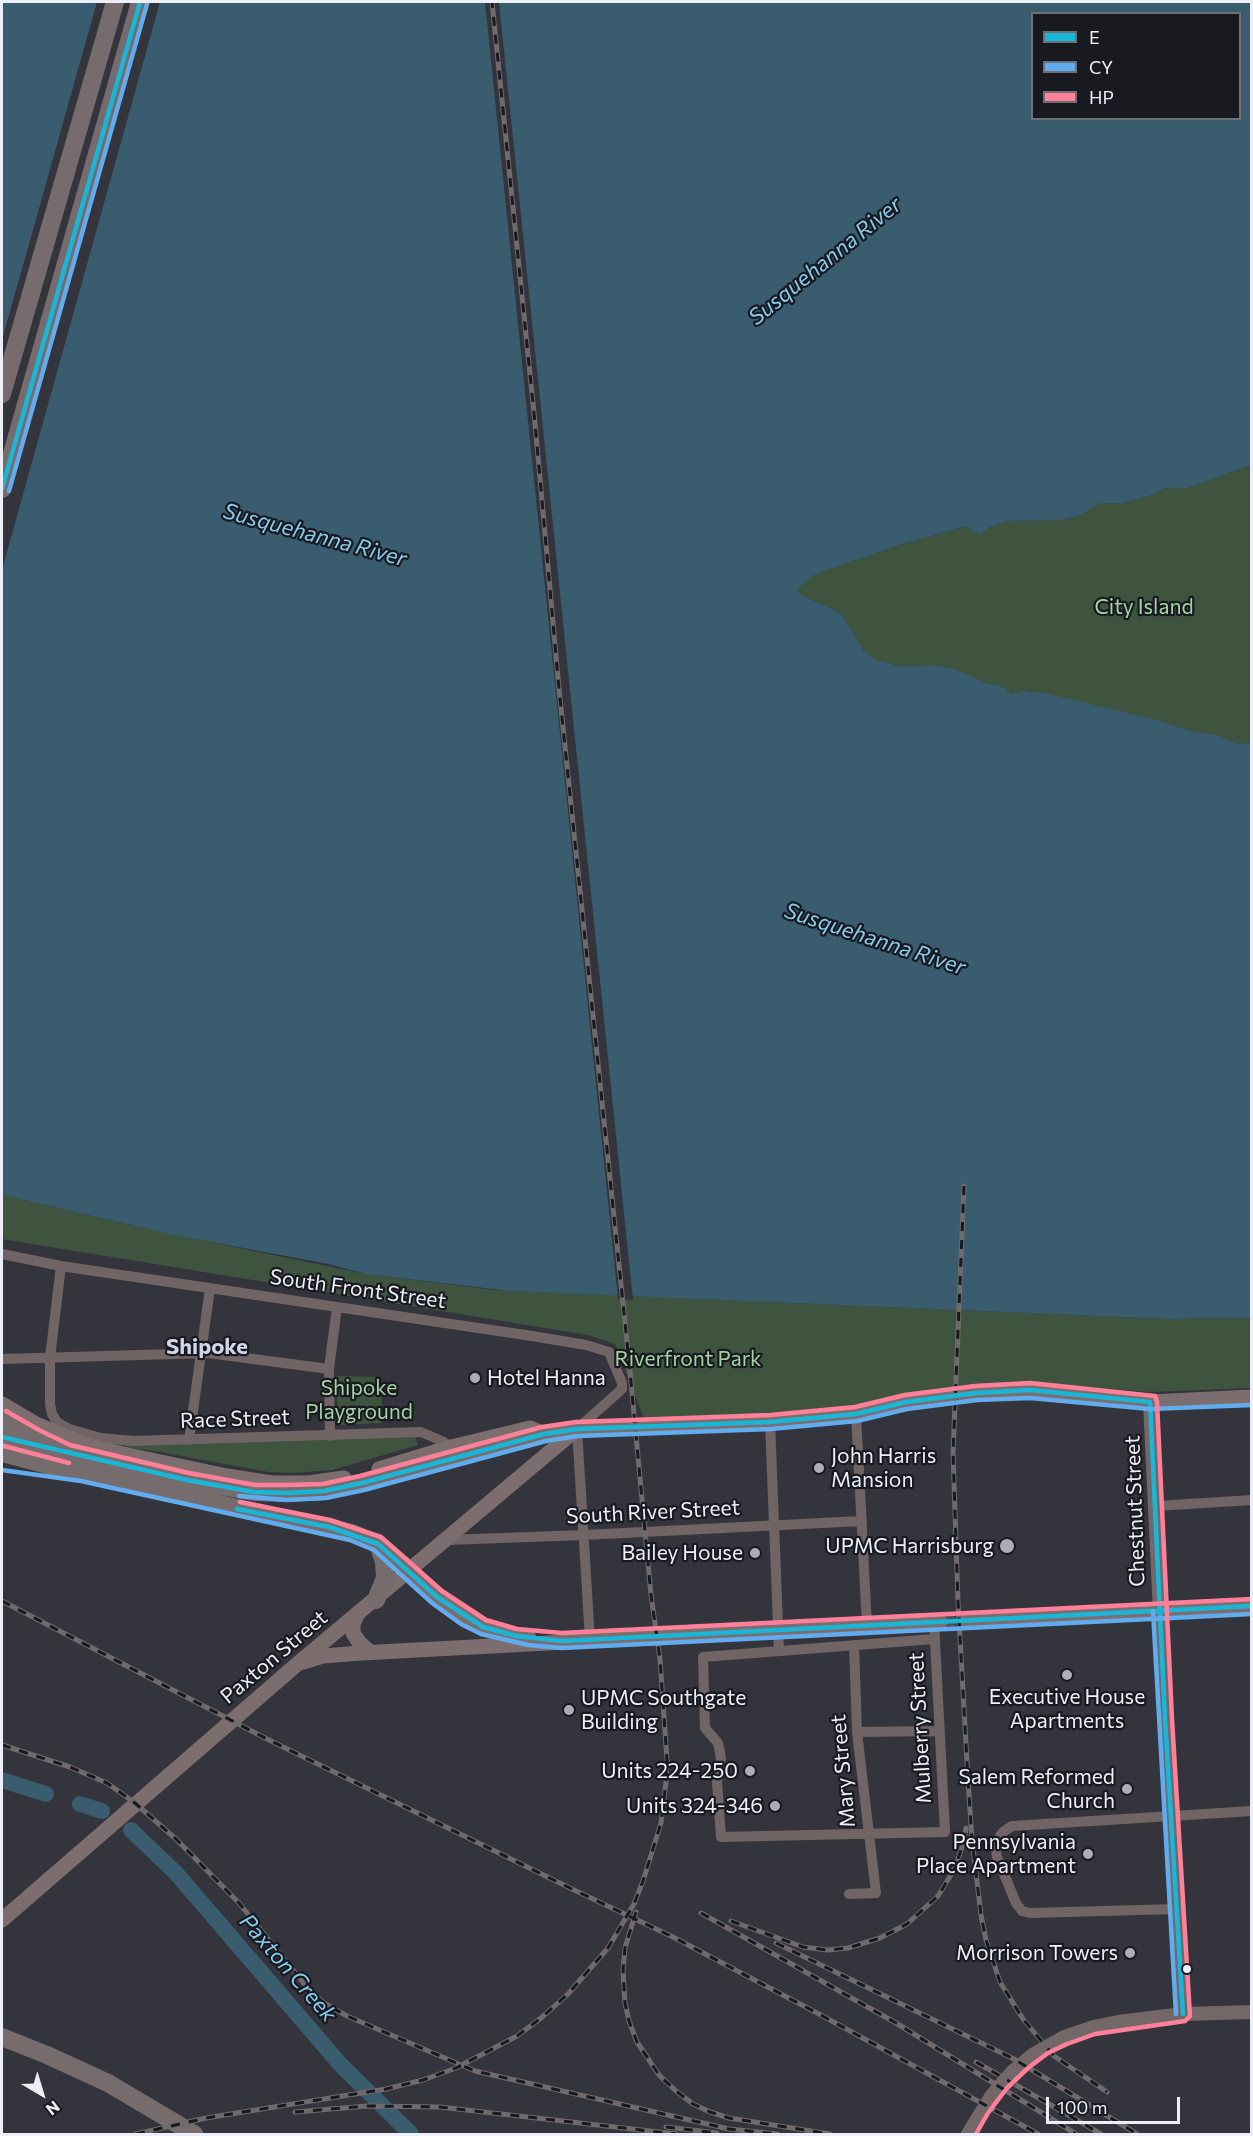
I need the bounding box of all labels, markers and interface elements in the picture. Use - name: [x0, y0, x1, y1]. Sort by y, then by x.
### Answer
- legend: [1031, 12, 1241, 120]
- text: E: [1089, 26, 1100, 48]
- text: CY: [1089, 56, 1113, 78]
- text: HP: [1089, 86, 1114, 108]
- water label: Susquehanna River: [743, 191, 907, 331]
- water label: Susquehanna River: [220, 498, 410, 572]
- park label: City Island: [1094, 594, 1194, 620]
- water label: Susquehanna River: [781, 897, 969, 981]
- street label: South Front Street: [268, 1264, 448, 1314]
- district label: Shipoke: [166, 1334, 248, 1360]
- park label: Riverfront Park: [615, 1346, 761, 1372]
- place label: Hotel Hanna: [487, 1365, 606, 1391]
- marker: Hotel Hanna: [468, 1371, 482, 1385]
- park label: Shipoke Playground: [305, 1375, 413, 1425]
- street label: Race Street: [180, 1404, 290, 1434]
- street label: Chestnut Street: [1120, 1435, 1150, 1587]
- place label: John Harris Mansion: [831, 1443, 936, 1493]
- marker: John Harris Mansion: [812, 1461, 826, 1475]
- street label: South River Street: [565, 1495, 741, 1529]
- place label: UPMC Harrisburg: [825, 1533, 994, 1559]
- marker: UPMC Harrisburg: [998, 1537, 1016, 1555]
- place label: Bailey House: [621, 1540, 743, 1566]
- marker: Bailey House: [748, 1546, 762, 1560]
- street label: Paxton Street: [215, 1605, 333, 1709]
- street label: Mulberry Street: [903, 1652, 937, 1804]
- marker: Executive House Apartments: [1060, 1668, 1074, 1682]
- place label: Executive House Apartments: [989, 1684, 1145, 1734]
- place label: UPMC Southgate Building: [581, 1685, 746, 1735]
- marker: UPMC Southgate Building: [562, 1703, 576, 1717]
- street label: Mary Street: [826, 1713, 860, 1829]
- place label: Units 224-250: [601, 1758, 738, 1784]
- marker: Units 224-250: [743, 1764, 757, 1778]
- place label: Salem Reformed Church: [958, 1764, 1115, 1814]
- marker: Salem Reformed Church: [1120, 1782, 1134, 1796]
- place label: Units 324-346: [626, 1793, 763, 1819]
- marker: Units 324-346: [768, 1799, 782, 1813]
- place label: Pennsylvania Place Apartment: [916, 1829, 1076, 1879]
- marker: Pennsylvania Place Apartment: [1081, 1847, 1095, 1861]
- water label: Paxton Creek: [234, 1909, 342, 2027]
- place label: Morrison Towers: [956, 1940, 1118, 1966]
- marker: Morrison Towers: [1123, 1946, 1137, 1960]
- unlabelled marker: [1181, 1963, 1193, 1975]
- north arrow: [12, 2064, 72, 2124]
- scale bar: [1049, 2085, 1182, 2123]
- text: 100 m: [1057, 2096, 1107, 2118]
- text: N: [43, 2097, 64, 2120]

